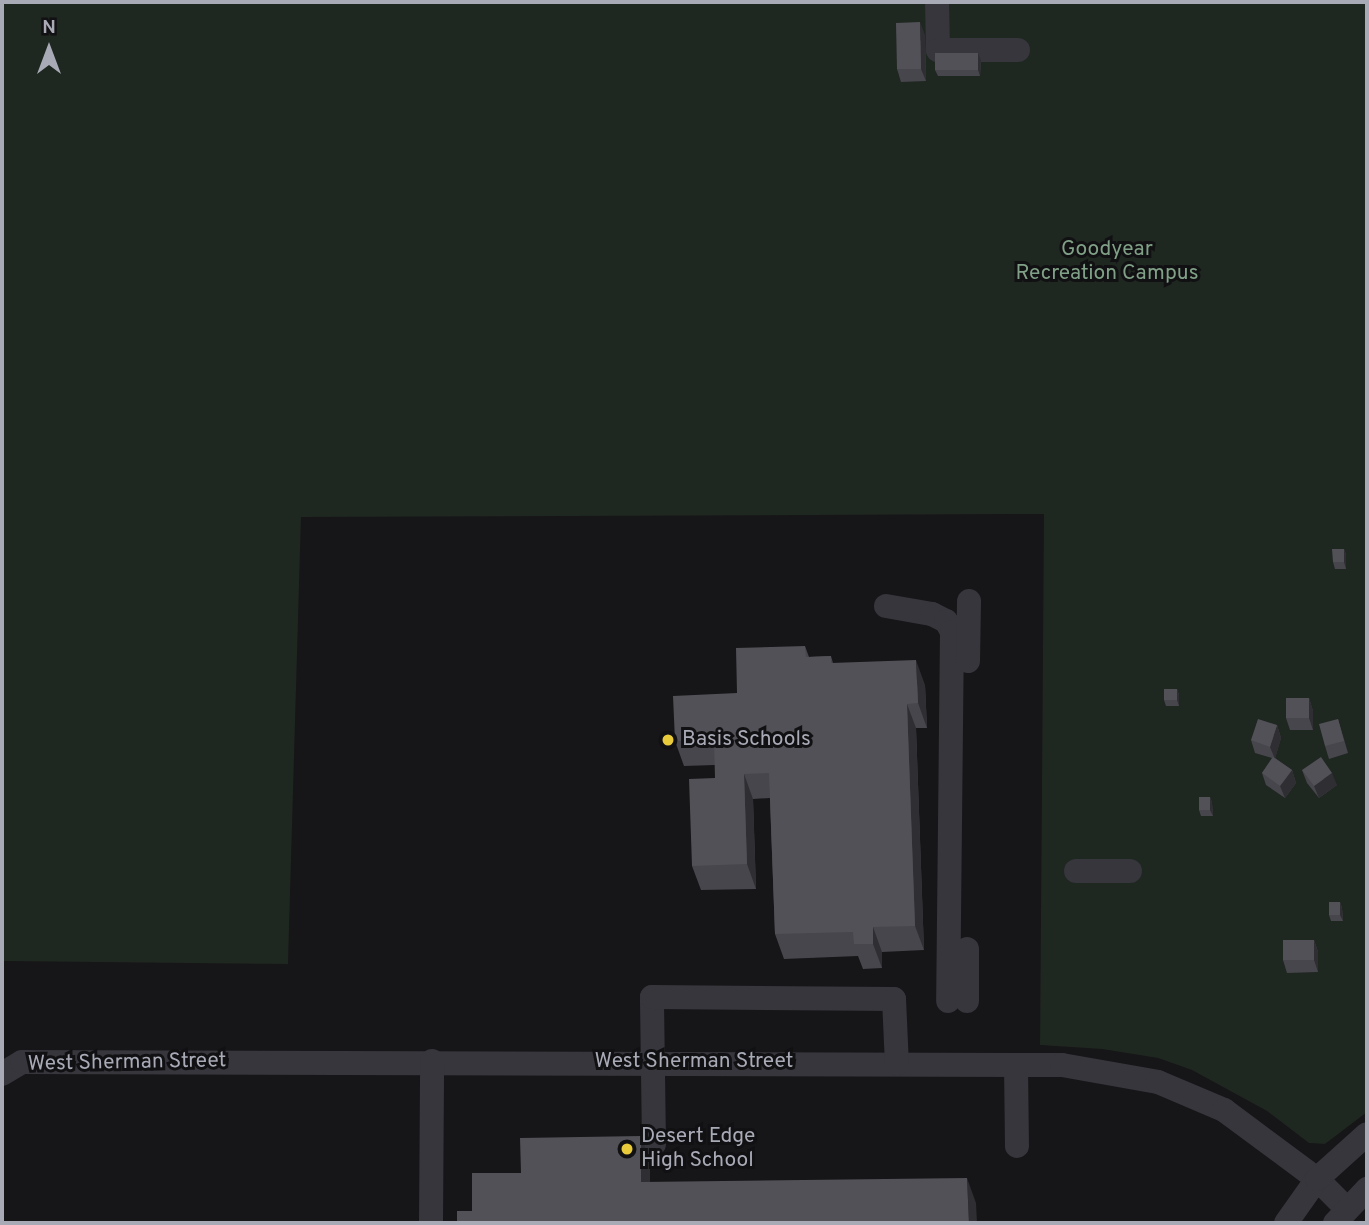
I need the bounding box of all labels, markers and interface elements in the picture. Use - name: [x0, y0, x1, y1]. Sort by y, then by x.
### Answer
- north arrow: [14, 14, 84, 84]
- text: N: [42, 16, 56, 40]
- park label: Goodyear Recreation Campus: [1016, 237, 1198, 287]
- place label: Basis Schools: [682, 727, 811, 753]
- marker: Basis Schools: [660, 732, 676, 748]
- street label: West Sherman Street: [27, 1049, 227, 1077]
- street label: West Sherman Street: [595, 1049, 793, 1075]
- place label: Desert Edge High School: [641, 1124, 755, 1174]
- marker: Desert Edge High School: [619, 1141, 635, 1157]

